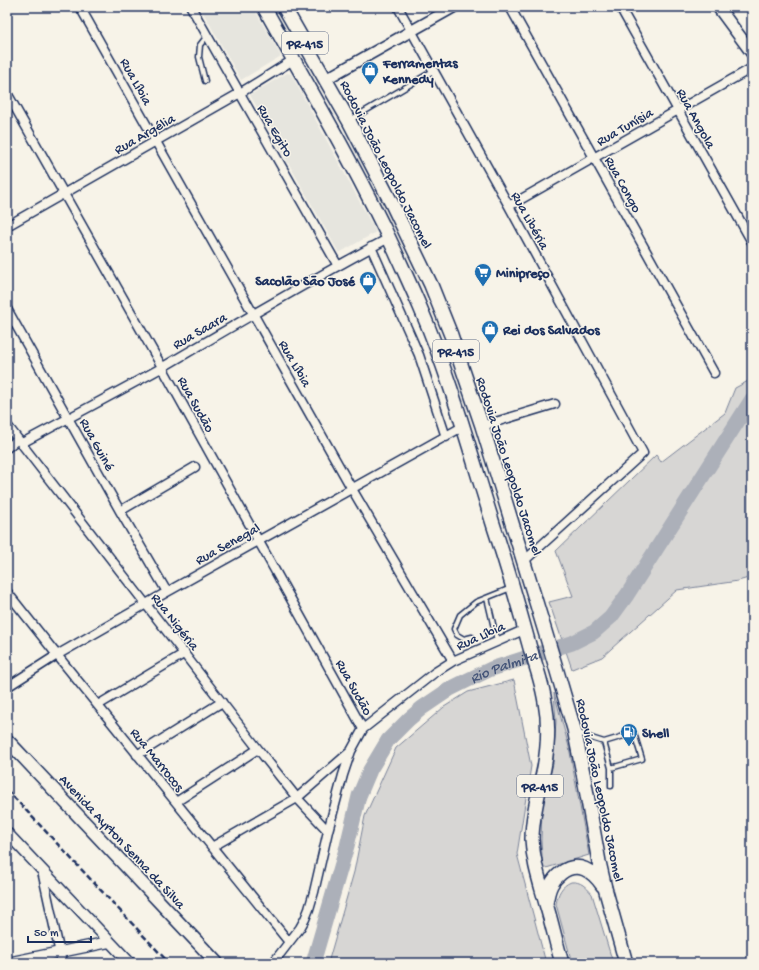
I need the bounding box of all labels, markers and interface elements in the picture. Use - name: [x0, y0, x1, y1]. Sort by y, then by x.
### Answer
- road number: PR-415: [282, 32, 328, 54]
- street label: Rua Líbia: [115, 56, 155, 110]
- place label: Ferramentas Kennedy: [382, 56, 458, 89]
- shop icon: Ferramentas Kennedy: [360, 60, 380, 85]
- street label: Rodovia João Leopoldo Jacomel: [335, 78, 435, 252]
- street label: Rua Angola: [671, 86, 719, 153]
- street label: Rua Egito: [252, 102, 296, 160]
- street label: Rua Tunísia: [594, 105, 658, 151]
- street label: Rua Argélia: [112, 110, 180, 159]
- street label: Rua Congo: [599, 154, 644, 216]
- street label: Rua Libéria: [506, 189, 552, 254]
- supermarket icon: Minipreço: [473, 262, 493, 287]
- place label: Minipreço: [496, 266, 550, 283]
- shop icon: Sacolão São José: [358, 270, 378, 295]
- place label: Sacolão São José: [255, 274, 356, 291]
- street label: Rua Saara: [170, 309, 231, 354]
- shop icon: Rei dos Salvados: [480, 319, 500, 344]
- place label: Rei dos Salvados: [502, 323, 601, 340]
- street label: Rua Líbia: [274, 338, 315, 392]
- road number: PR-415: [433, 340, 479, 362]
- street label: Rua Sudão: [173, 374, 217, 436]
- street label: Rodovia João Leopoldo Jacomel: [471, 375, 545, 558]
- street label: Rua Guiné: [74, 416, 118, 475]
- street label: Rua Senegal: [193, 520, 264, 570]
- street label: Rua Nigéria: [146, 590, 202, 656]
- street label: Rua Líbia: [454, 619, 509, 655]
- water label: Rio Palmital: [467, 646, 545, 689]
- street label: Rua Sudão: [331, 657, 375, 719]
- street label: Rodovia João Leopoldo Jacomel: [571, 698, 626, 884]
- fuel station icon: Shell: [619, 722, 639, 747]
- street label: Rua Marrocos: [125, 725, 187, 796]
- place label: Shell: [642, 726, 669, 743]
- street label: Avenida Ayrton Senna da Silva: [54, 772, 189, 914]
- road number: PR-415: [517, 775, 563, 797]
- scale bar: [28, 918, 91, 944]
- text: 50 m: [34, 927, 59, 941]

